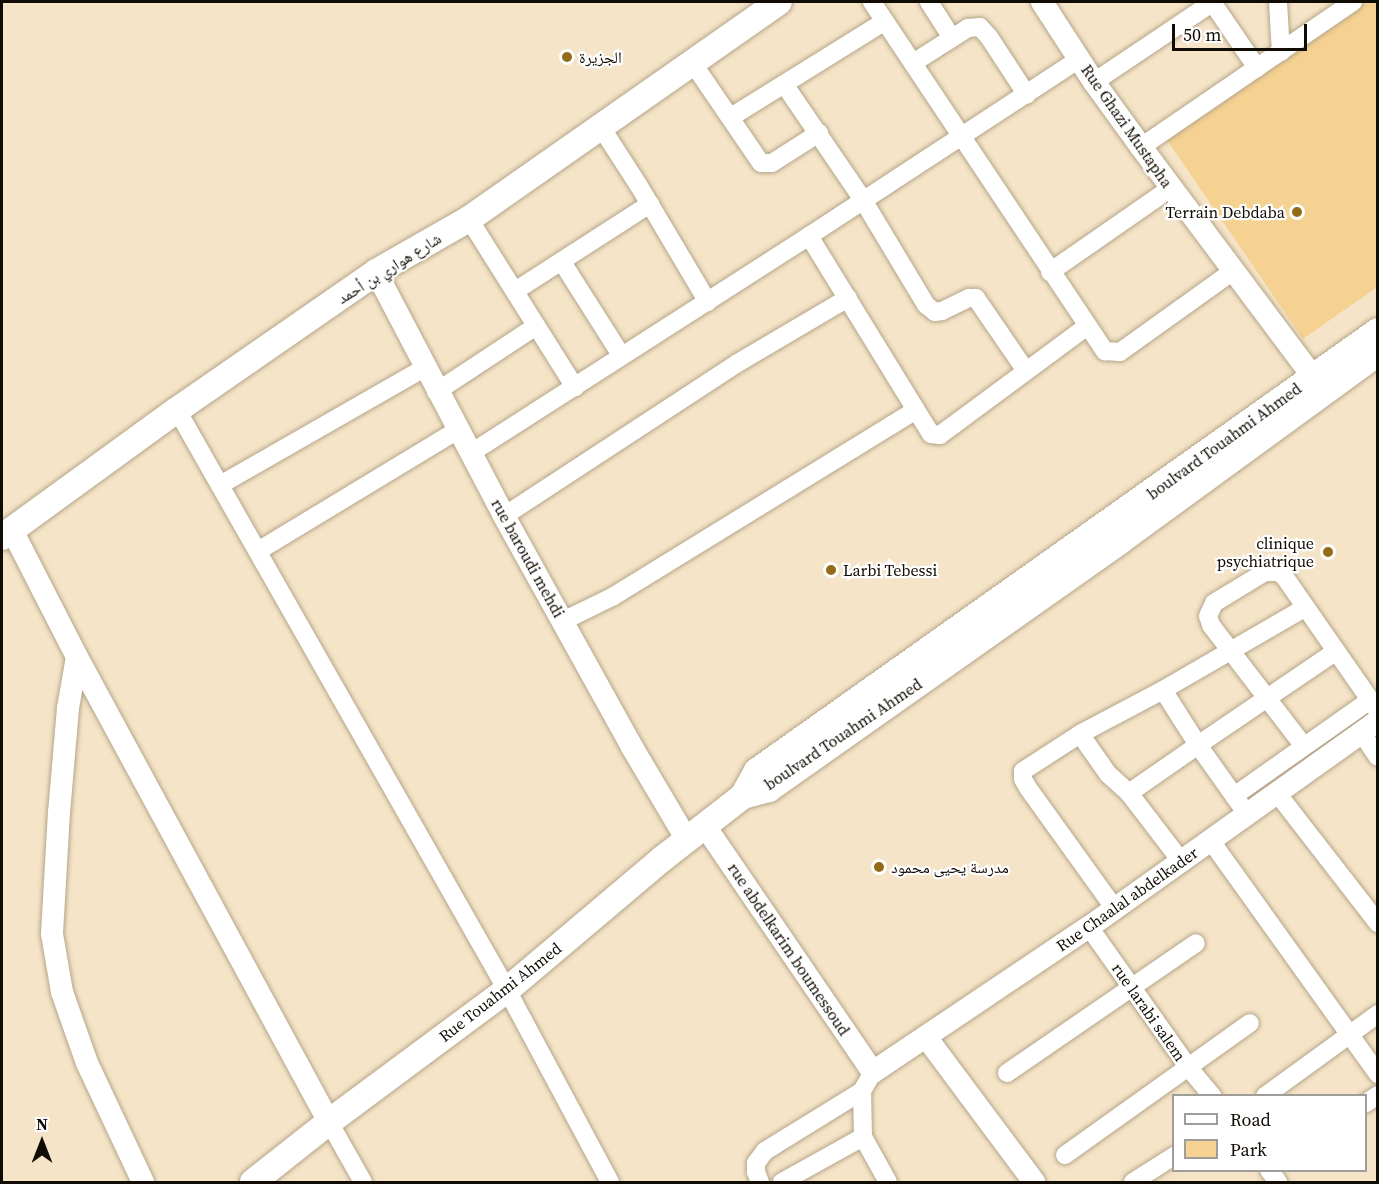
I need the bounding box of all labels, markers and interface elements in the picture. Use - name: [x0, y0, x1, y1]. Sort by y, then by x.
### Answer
- scale bar: [1175, 12, 1310, 50]
- text: 50 m: [1183, 22, 1221, 47]
- place label: الجزيرة: [579, 47, 622, 67]
- marker: الجزيرة: [560, 50, 574, 64]
- street label: Rue Ghazi Mustapha: [1077, 61, 1177, 191]
- place label: Terrain Debdaba: [1166, 202, 1285, 222]
- marker: Terrain Debdaba: [1290, 205, 1304, 219]
- street label: شارع هواري بن أحمد: [333, 228, 445, 308]
- street label: boulvard Touahmi Ahmed: [1143, 379, 1305, 503]
- street label: rue baroudi mehdi: [487, 495, 569, 621]
- place label: clinique psychiatrique: [1217, 533, 1314, 571]
- marker: clinique psychiatrique: [1319, 543, 1337, 561]
- place label: Larbi Tebessi: [843, 560, 938, 580]
- marker: Larbi Tebessi: [824, 563, 838, 577]
- street label: boulvard Touahmi Ahmed: [760, 674, 926, 794]
- street label: Rue Chaalal abdelkader: [1052, 843, 1202, 955]
- place label: مدرسة يحيى محمود: [891, 857, 1009, 877]
- street label: rue abdelkarim boumessoud: [724, 859, 854, 1039]
- marker: مدرسة يحيى محمود: [872, 860, 886, 874]
- street label: Rue Touahmi Ahmed: [435, 938, 565, 1046]
- street label: rue larabi salem: [1108, 959, 1190, 1065]
- legend: [1172, 1094, 1367, 1172]
- text: Road: [1230, 1107, 1271, 1132]
- north arrow: [12, 1112, 72, 1172]
- text: N: [36, 1113, 48, 1135]
- text: Park: [1230, 1137, 1267, 1162]

